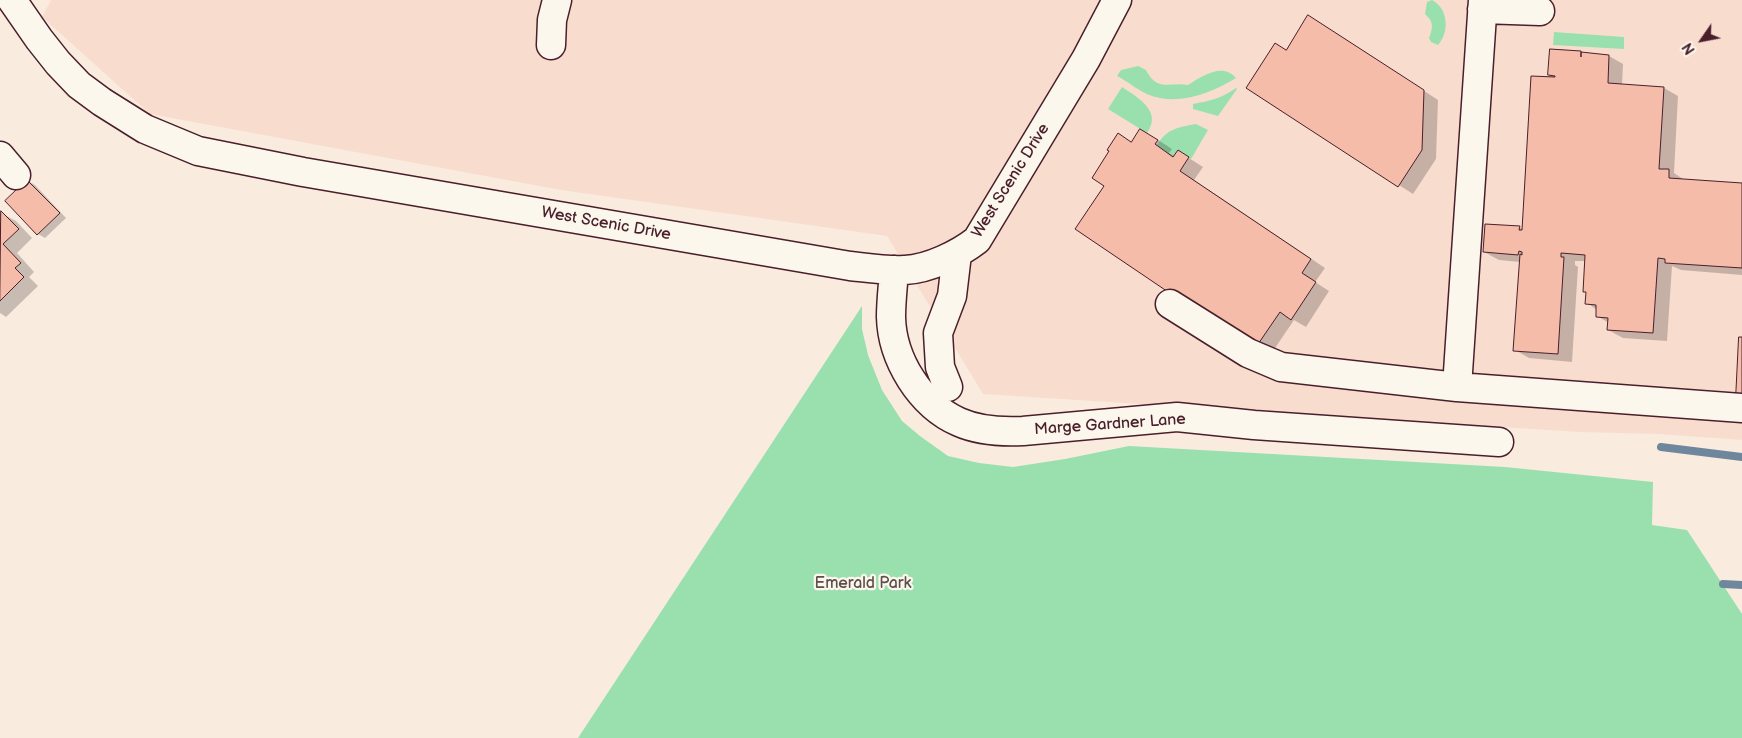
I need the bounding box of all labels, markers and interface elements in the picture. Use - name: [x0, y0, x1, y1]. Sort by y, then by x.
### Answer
- north arrow: [1677, 15, 1727, 65]
- text: N: [1679, 39, 1699, 57]
- street label: West Scenic Drive: [968, 120, 1054, 242]
- street label: West Scenic Drive: [540, 203, 672, 245]
- street label: Marge Gardner Lane: [1034, 410, 1186, 440]
- park label: Emerald Park: [815, 574, 911, 594]

